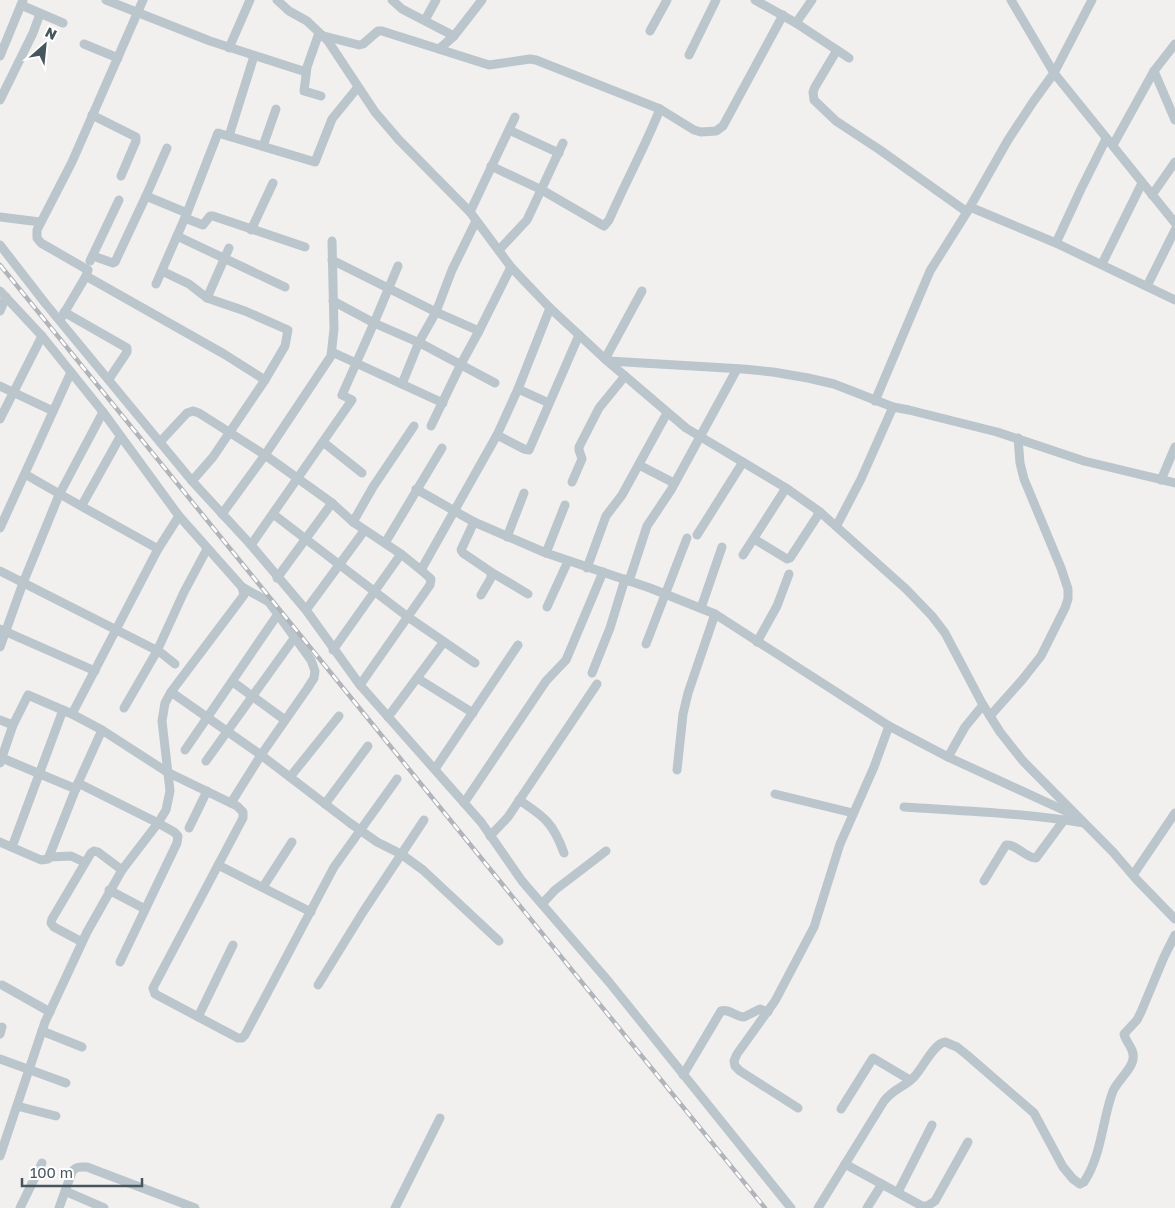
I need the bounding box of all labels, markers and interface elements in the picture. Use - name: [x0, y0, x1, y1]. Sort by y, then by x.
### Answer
- north arrow: [20, 20, 70, 70]
- text: N: [43, 23, 60, 43]
- scale bar: [22, 1156, 142, 1188]
- text: 100 m: [30, 1163, 73, 1181]

